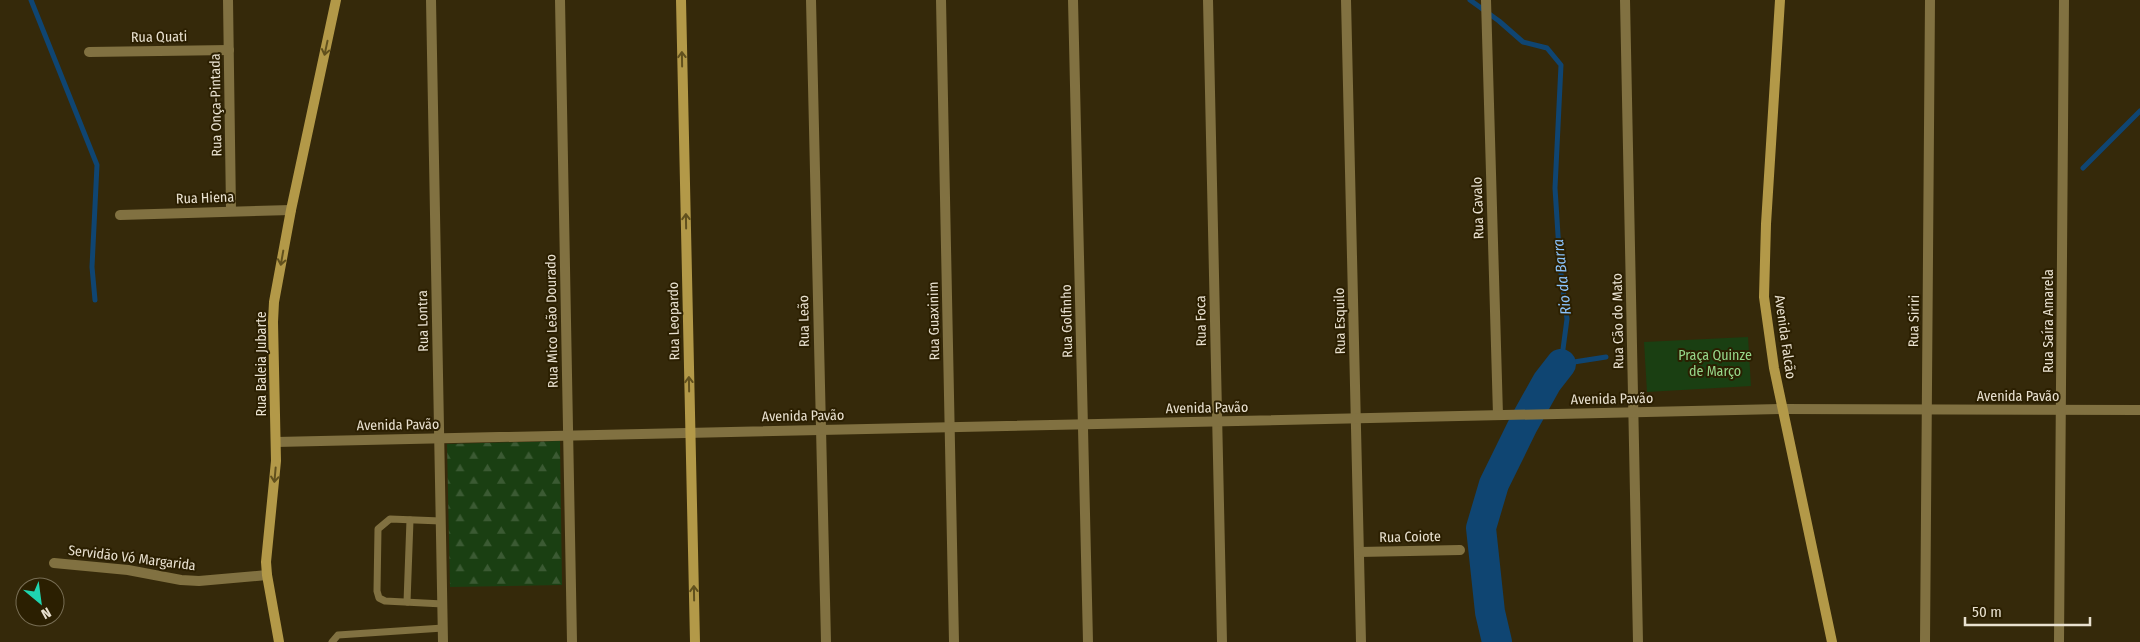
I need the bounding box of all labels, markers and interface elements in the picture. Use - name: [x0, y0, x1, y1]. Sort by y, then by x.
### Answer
- street label: Rua Quati: [131, 28, 187, 46]
- one-way arrow: [320, 39, 330, 55]
- one-way arrow: [677, 51, 687, 68]
- street label: Rua Onça-Pintada: [207, 53, 225, 157]
- street label: Rua Cavalo: [1468, 176, 1488, 240]
- street label: Rua Hiena: [176, 188, 235, 208]
- one-way arrow: [681, 214, 691, 230]
- water label: Rio da Barra: [1549, 238, 1575, 316]
- one-way arrow: [277, 250, 287, 266]
- street label: Rua Mico Leão Dourado: [542, 254, 562, 388]
- street label: Rua Saíra Amarela: [2040, 269, 2057, 373]
- street label: Rua Cão do Mato: [1609, 273, 1627, 369]
- street label: Rua Leopardo: [665, 281, 683, 361]
- street label: Rua Guaxinim: [925, 282, 943, 360]
- street label: Rua Golfinho: [1058, 284, 1076, 358]
- street label: Rua Esquilo: [1331, 287, 1349, 355]
- street label: Rua Lontra: [414, 290, 432, 352]
- street label: Avenida Falcão: [1771, 294, 1799, 380]
- street label: Rua Leão: [795, 295, 813, 347]
- street label: Rua Foca: [1192, 295, 1210, 347]
- street label: Rua Siriri: [1905, 295, 1923, 347]
- street label: Rua Baleia Jubarte: [253, 311, 270, 417]
- park label: Praça Quinze de Março: [1678, 347, 1752, 380]
- one-way arrow: [684, 376, 694, 392]
- street label: Avenida Pavão: [1977, 388, 2059, 405]
- street label: Avenida Pavão: [1571, 390, 1653, 408]
- street label: Avenida Pavão: [1166, 399, 1248, 417]
- street label: Avenida Pavão: [762, 407, 844, 425]
- street label: Avenida Pavão: [357, 416, 439, 434]
- one-way arrow: [270, 467, 280, 483]
- street label: Rua Coiote: [1379, 528, 1441, 546]
- street label: Servidão Vó Margarida: [67, 542, 197, 574]
- north arrow: [15, 577, 65, 627]
- one-way arrow: [689, 586, 699, 602]
- scale bar: [1965, 594, 2090, 626]
- text: N: [38, 603, 54, 622]
- text: 50 m: [1972, 603, 2002, 621]

